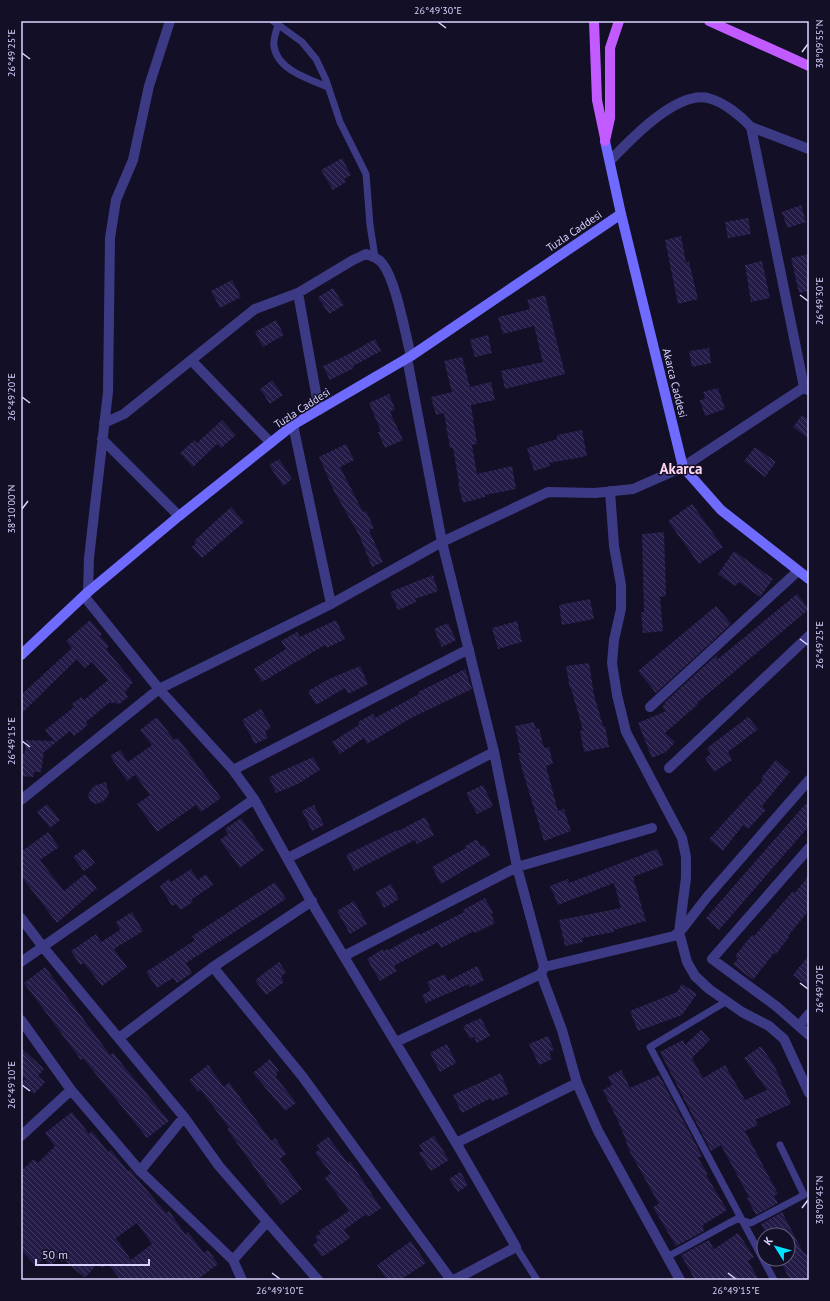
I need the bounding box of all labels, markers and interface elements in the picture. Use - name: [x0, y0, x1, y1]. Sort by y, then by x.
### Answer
- text: 26°49'30"E: [414, 4, 462, 17]
- text: 38°09'55"N: [813, 19, 826, 69]
- text: 26°49'25"E: [5, 29, 18, 77]
- street label: Tuzla Caddesi: [544, 207, 604, 255]
- text: 26°49'30"E: [813, 277, 826, 325]
- street label: Akarca Caddesi: [660, 347, 690, 419]
- text: 26°49'20"E: [5, 373, 18, 421]
- street label: Tuzla Caddesi: [271, 385, 333, 431]
- district label: Akarca: [659, 459, 703, 478]
- text: 38°10'00"N: [5, 484, 18, 534]
- text: 26°49'25"E: [813, 621, 826, 669]
- text: 26°49'15"E: [5, 717, 18, 765]
- text: 26°49'20"E: [813, 965, 826, 1013]
- text: 26°49'10"E: [5, 1061, 18, 1109]
- text: 38°09'45"N: [813, 1175, 826, 1225]
- north arrow: [756, 1227, 796, 1267]
- text: K: [760, 1234, 776, 1248]
- scale bar: [36, 1241, 149, 1267]
- text: 50 m: [42, 1247, 68, 1262]
- text: 26°49'10"E: [256, 1284, 304, 1297]
- text: 26°49'15"E: [712, 1284, 760, 1297]

